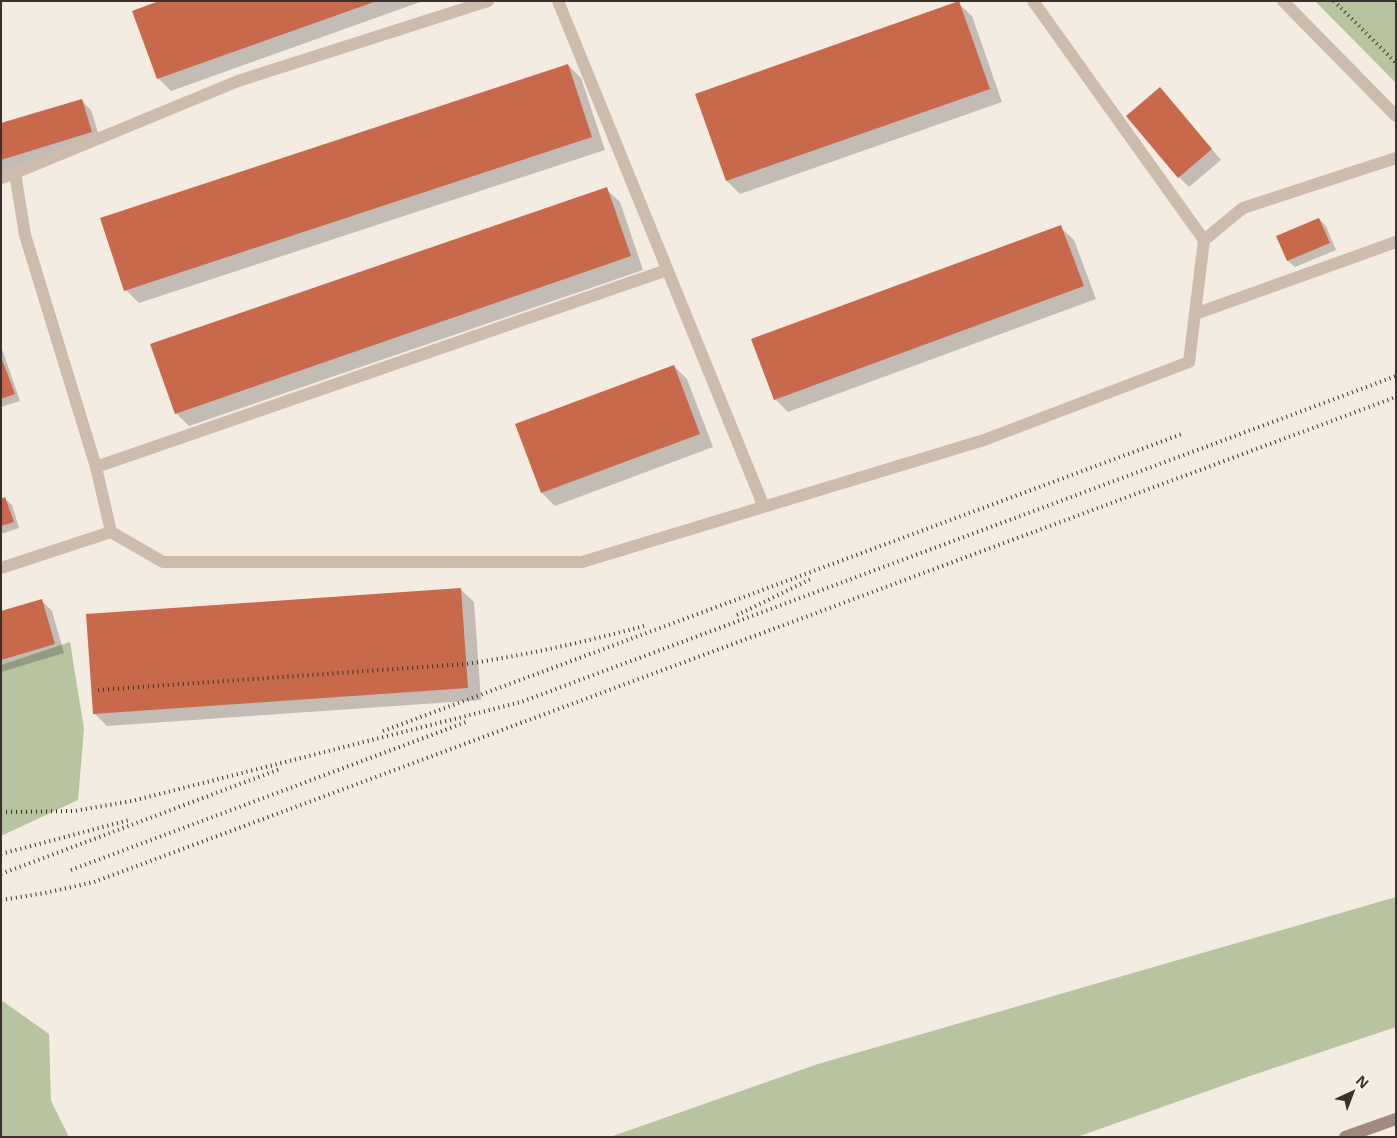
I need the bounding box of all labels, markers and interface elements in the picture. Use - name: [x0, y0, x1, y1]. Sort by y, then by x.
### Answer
- north arrow: [1327, 1068, 1377, 1118]
- text: N: [1352, 1071, 1373, 1092]

